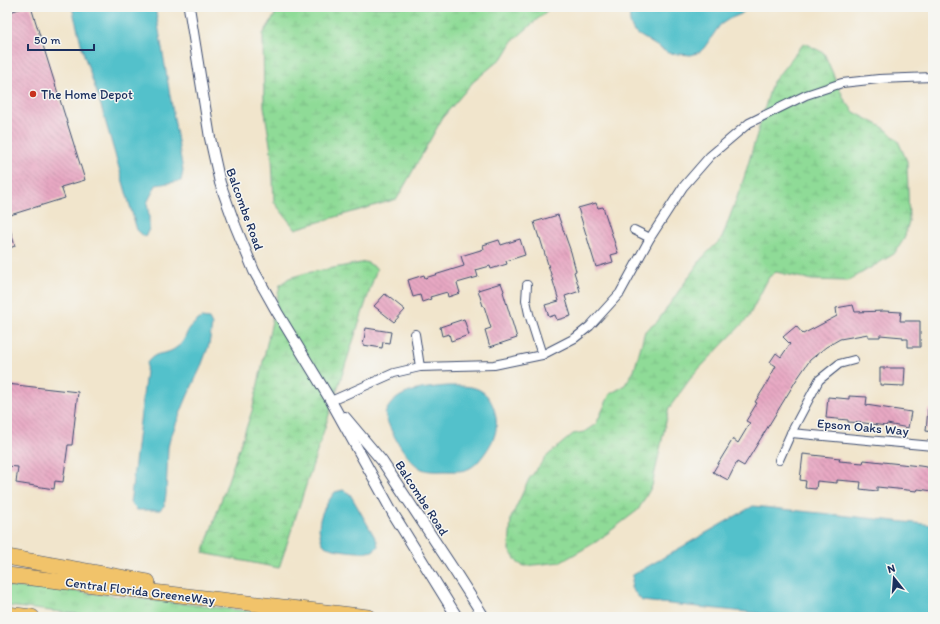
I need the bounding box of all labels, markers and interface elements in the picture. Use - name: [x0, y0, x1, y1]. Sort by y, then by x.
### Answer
- scale bar: [28, 26, 94, 52]
- text: 50 m: [34, 33, 60, 47]
- place label: The Home Depot: [41, 87, 133, 102]
- marker: The Home Depot: [28, 89, 38, 99]
- street label: Balcombe Road: [223, 166, 267, 252]
- street label: Epson Oaks Way: [817, 416, 909, 438]
- street label: Balcombe Road: [392, 458, 452, 538]
- north arrow: [874, 558, 914, 598]
- text: N: [886, 562, 897, 576]
- street label: Central Florida GreeneWay: [64, 574, 216, 608]

